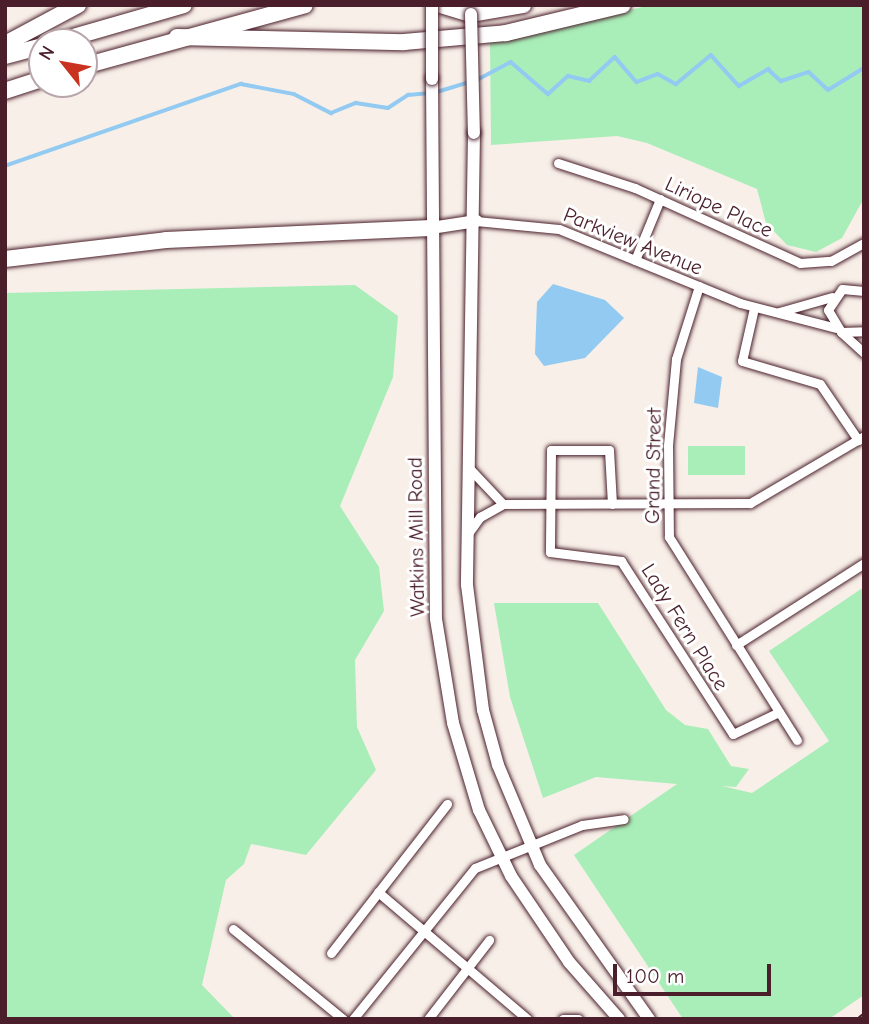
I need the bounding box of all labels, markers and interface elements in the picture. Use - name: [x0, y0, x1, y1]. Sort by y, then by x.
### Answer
- north arrow: [28, 28, 98, 98]
- text: N: [34, 42, 59, 64]
- street label: Liriope Place: [661, 171, 777, 243]
- street label: Parkview Avenue: [560, 202, 706, 280]
- street label: Grand Street: [639, 408, 667, 524]
- street label: Watkins Mill Road: [402, 457, 430, 617]
- street label: Lady Fern Place: [636, 559, 734, 695]
- scale bar: [617, 950, 774, 994]
- text: 100 m: [626, 964, 684, 988]

